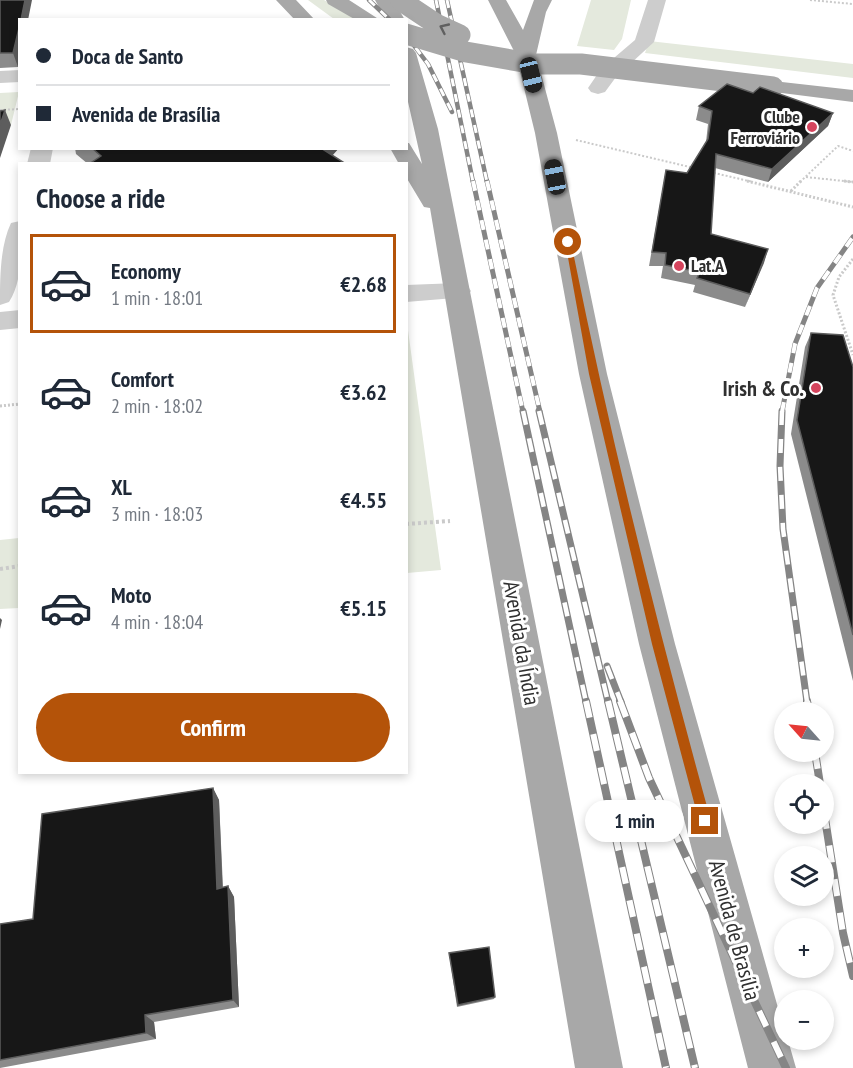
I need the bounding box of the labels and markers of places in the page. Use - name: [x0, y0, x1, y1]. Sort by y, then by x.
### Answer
- place label: Clube Ferroviário: [730, 105, 800, 149]
- marker: Clube Ferroviário: [805, 120, 819, 134]
- place label: Lat.A: [691, 254, 725, 277]
- marker: Lat.A: [672, 259, 686, 273]
- place label: Irish & Co.: [723, 374, 804, 402]
- marker: Irish & Co.: [809, 381, 823, 395]

